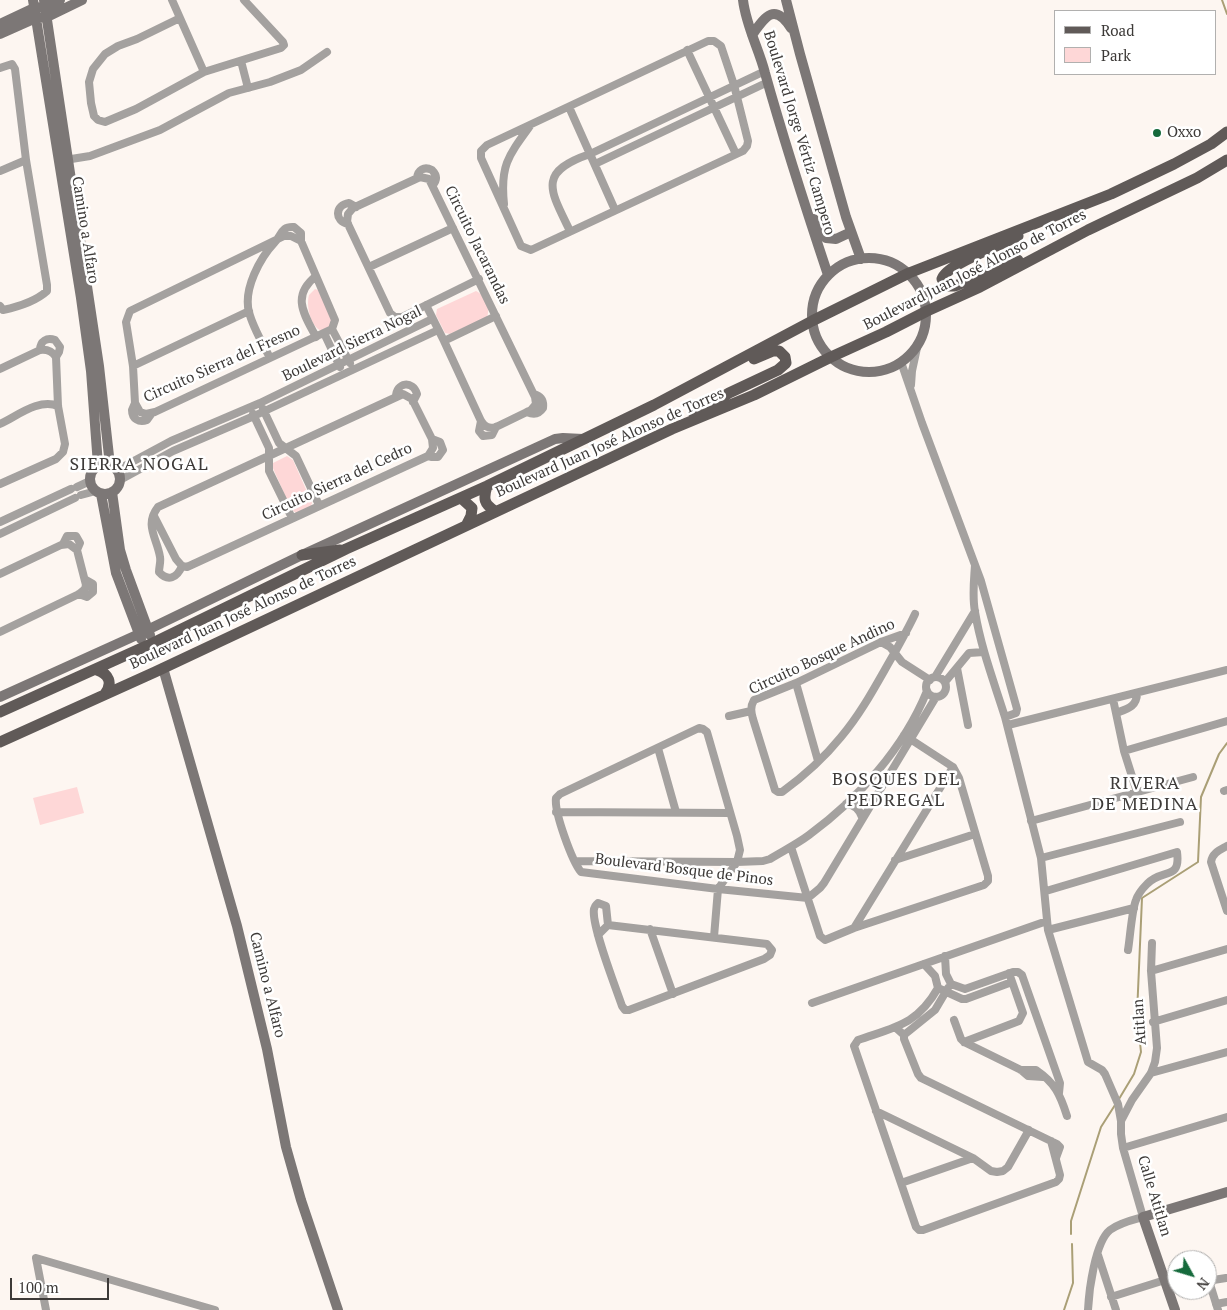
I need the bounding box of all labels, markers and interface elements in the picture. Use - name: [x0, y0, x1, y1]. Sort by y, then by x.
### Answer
- legend: [1054, 10, 1217, 75]
- text: Road: [1101, 20, 1134, 40]
- street label: Boulevard Jorge Vértiz Campero: [759, 29, 839, 237]
- text: Park: [1101, 45, 1131, 65]
- place label: Oxxo: [1167, 124, 1201, 142]
- marker: Oxxo: [1151, 127, 1163, 139]
- street label: Camino a Alfaro: [68, 175, 102, 285]
- street label: Circuito Jacarandas: [441, 183, 513, 307]
- street label: Boulevard Juan José Alonso de Torres: [860, 206, 1090, 334]
- street label: Boulevard Sierra Nogal: [279, 302, 425, 386]
- street label: Circuito Sierra del Fresno: [141, 321, 303, 407]
- street label: Boulevard Juan José Alonso de Torres: [493, 384, 727, 502]
- street label: Circuito Sierra del Cedro: [259, 439, 415, 525]
- district label: SIERRA NOGAL: [68, 454, 210, 476]
- street label: Boulevard Juan José Alonso de Torres: [127, 552, 359, 674]
- street label: Circuito Bosque Andino: [746, 615, 898, 699]
- district label: BOSQUES DEL PEDREGAL: [831, 769, 961, 812]
- district label: RIVERA DE MEDINA: [1090, 773, 1200, 816]
- street label: Boulevard Bosque de Pinos: [594, 850, 774, 890]
- street label: Camino a Alfaro: [245, 930, 289, 1040]
- street label: Atitlan: [1129, 998, 1151, 1046]
- street label: Calle Atitlan: [1133, 1153, 1175, 1239]
- north arrow: [1167, 1250, 1217, 1300]
- scale bar: [12, 1268, 111, 1300]
- text: N: [1193, 1274, 1214, 1294]
- text: 100 m: [18, 1277, 59, 1297]

